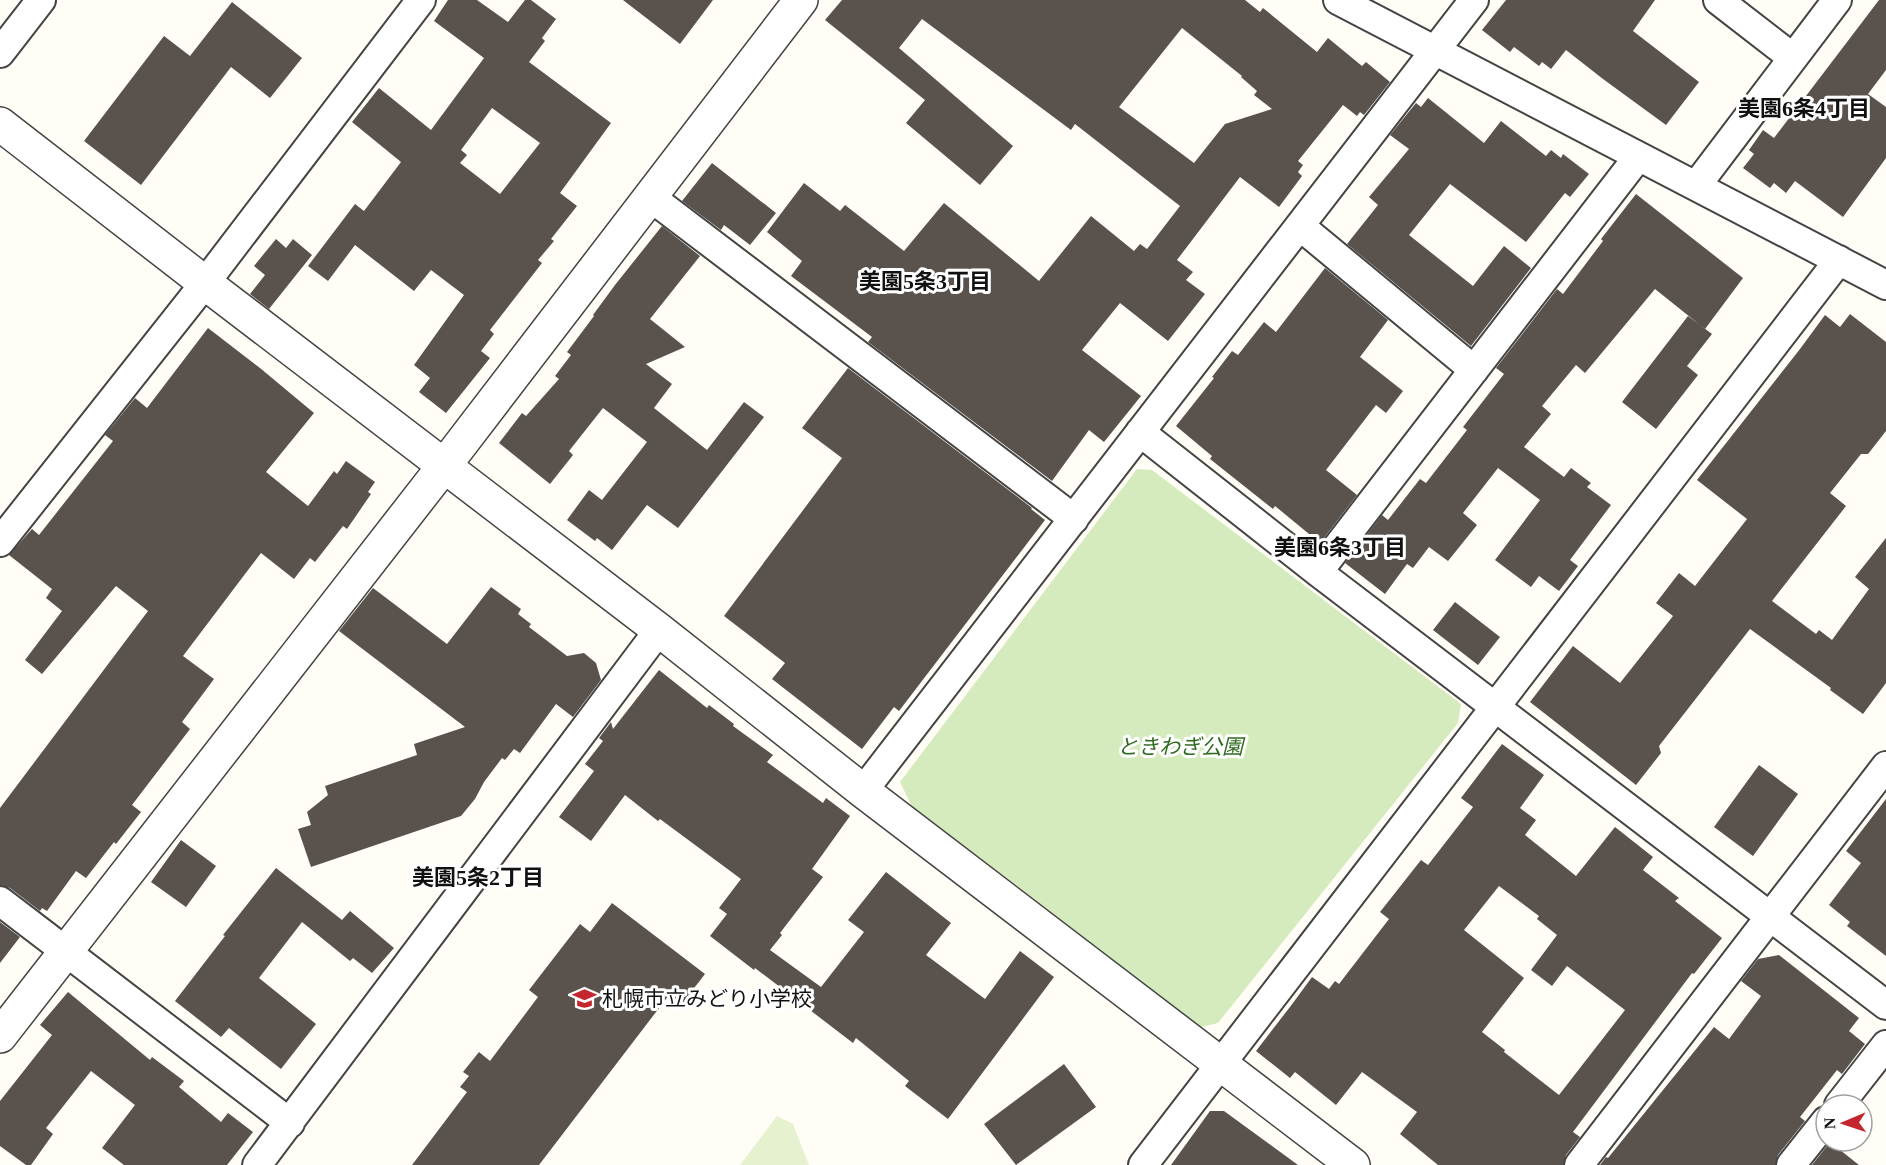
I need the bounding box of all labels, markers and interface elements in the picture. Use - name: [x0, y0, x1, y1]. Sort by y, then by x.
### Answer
- district label: 美園6条4丁目: [1738, 96, 1870, 121]
- district label: 美園5条3丁目: [859, 269, 991, 294]
- district label: 美園6条3丁目: [1274, 535, 1406, 560]
- park label: ときわぎ公園: [1117, 735, 1246, 759]
- district label: 美園5条2丁目: [412, 865, 544, 890]
- school or university icon: 札幌市立みどり小学校: [571, 986, 597, 1012]
- place label: 札幌市立みどり小学校: [602, 987, 812, 1011]
- north arrow: [1814, 1093, 1874, 1153]
- text: N: [1821, 1117, 1838, 1130]

